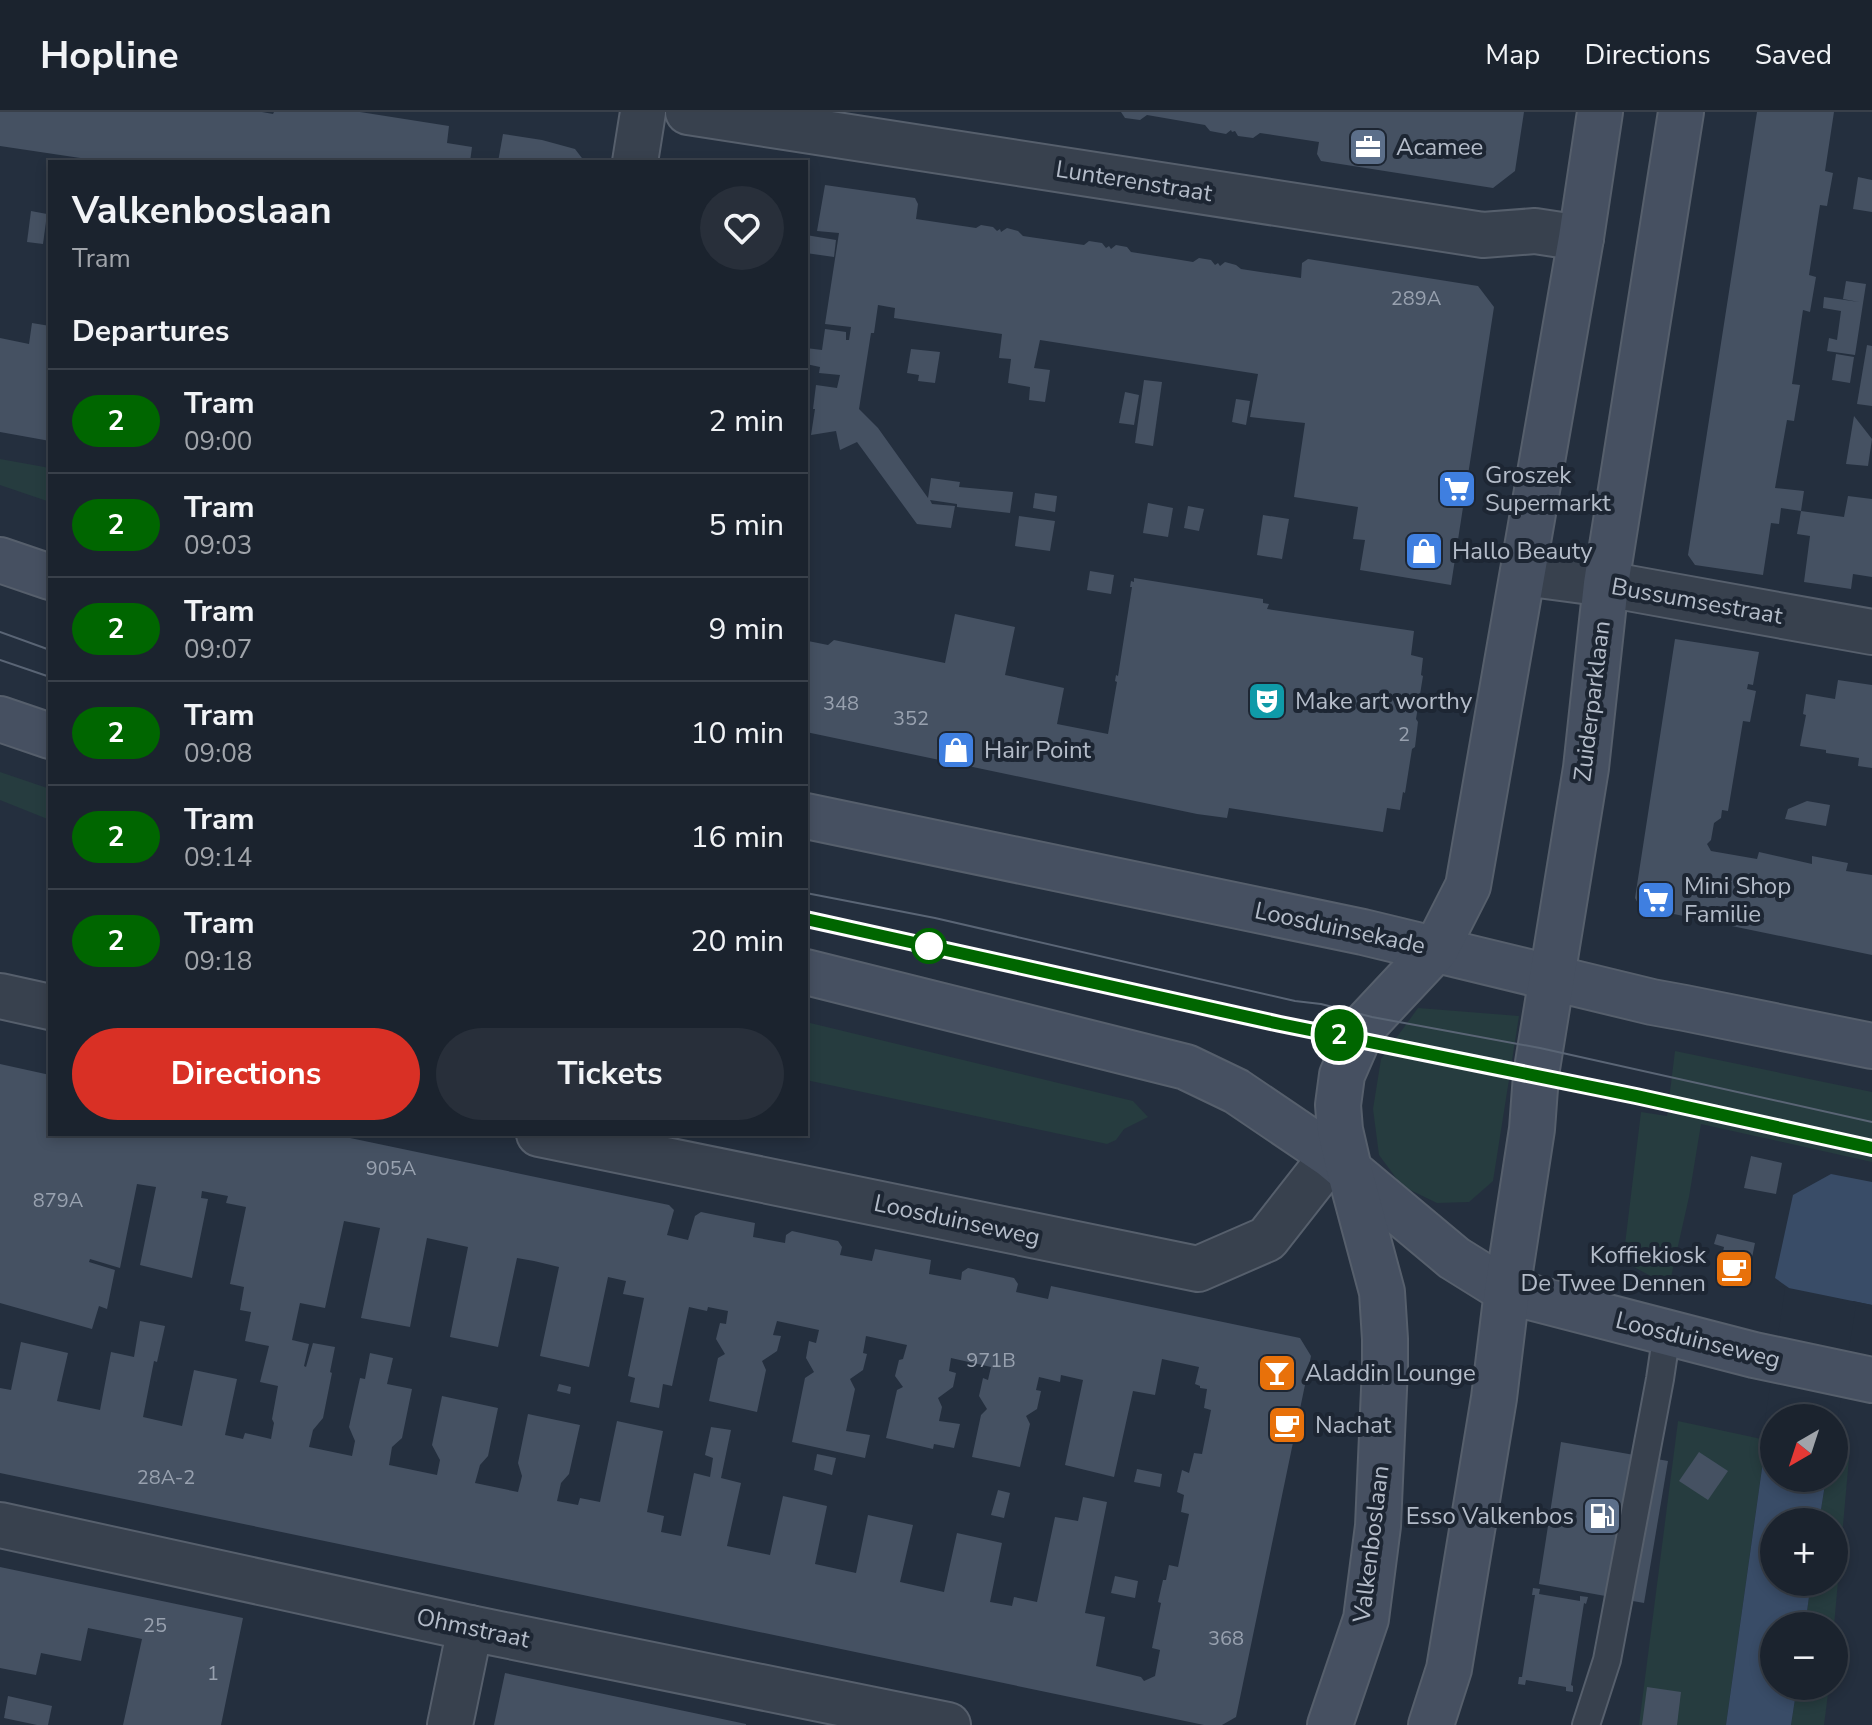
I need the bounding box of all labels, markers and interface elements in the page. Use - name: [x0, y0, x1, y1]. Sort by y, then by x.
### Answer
- text: Hopline: [40, 30, 179, 81]
- text: Map: [1485, 36, 1540, 74]
- text: Directions: [1584, 36, 1711, 74]
- text: Saved: [1755, 36, 1832, 74]
- office icon: Acamee: [1347, 126, 1389, 168]
- place label: Acamee: [1396, 131, 1483, 163]
- street label: Lunterenstraat: [1054, 153, 1215, 209]
- text: Valkenboslaan: [72, 185, 332, 236]
- button: heart: [700, 186, 784, 270]
- text: Tram: [72, 241, 131, 276]
- house number: 289A: [1391, 285, 1442, 312]
- text: Departures: [72, 311, 229, 352]
- text: Tram: [184, 383, 255, 424]
- text: 2 min: [709, 401, 784, 442]
- text: 2: [108, 402, 124, 440]
- text: 09:00: [184, 424, 252, 459]
- place label: Groszek Supermarkt: [1485, 459, 1611, 519]
- supermarket icon: Groszek Supermarkt: [1436, 468, 1478, 510]
- text: Tram: [184, 487, 255, 528]
- text: 5 min: [709, 505, 784, 546]
- text: 2: [108, 506, 124, 544]
- text: 09:03: [184, 528, 252, 563]
- shop icon: Hallo Beauty: [1403, 530, 1445, 572]
- place label: Hallo Beauty: [1452, 535, 1593, 567]
- street label: Bussumsestraat: [1609, 570, 1786, 632]
- text: Tram: [184, 591, 255, 632]
- text: 9 min: [709, 609, 784, 650]
- text: 2: [108, 610, 124, 648]
- street label: Zuiderparklaan: [1566, 619, 1618, 783]
- text: 09:07: [184, 632, 252, 667]
- theatre icon: Make art worthy: [1246, 680, 1288, 722]
- place label: Make art worthy: [1295, 685, 1473, 717]
- house number: 348: [823, 690, 859, 717]
- text: Tram: [184, 695, 255, 736]
- house number: 352: [893, 705, 929, 732]
- text: 10 min: [691, 713, 784, 754]
- text: 2: [108, 714, 124, 752]
- house number: 2: [1398, 721, 1410, 748]
- shop icon: Hair Point: [935, 729, 977, 771]
- place label: Hair Point: [984, 734, 1092, 766]
- text: 09:08: [184, 736, 252, 771]
- text: Tram: [184, 799, 255, 840]
- text: 16 min: [691, 817, 784, 858]
- text: 2: [108, 818, 124, 856]
- text: 09:14: [184, 840, 252, 875]
- place label: Mini Shop Familie: [1684, 870, 1791, 930]
- supermarket icon: Mini Shop Familie: [1635, 879, 1677, 921]
- street label: Loosduinsekade: [1252, 894, 1428, 962]
- text: Tram: [184, 903, 255, 944]
- text: 20 min: [691, 921, 784, 962]
- text: 2: [108, 922, 124, 960]
- unlabelled marker: [912, 929, 946, 963]
- text: 09:18: [184, 944, 252, 979]
- line badge: 2: [1313, 1009, 1365, 1061]
- text: 2: [1331, 1016, 1347, 1054]
- button: Directions: [72, 1028, 420, 1120]
- button: Tickets: [436, 1028, 784, 1120]
- house number: 905A: [366, 1155, 417, 1182]
- house number: 879A: [33, 1187, 84, 1214]
- street label: Loosduinseweg: [871, 1187, 1043, 1253]
- place label: Koffiekiosk De Twee Dennen: [1520, 1239, 1707, 1299]
- cafe icon: Koffiekiosk De Twee Dennen: [1713, 1248, 1755, 1290]
- street label: Loosduinseweg: [1612, 1304, 1784, 1376]
- house number: 971B: [966, 1347, 1016, 1374]
- bar icon: Aladdin Lounge: [1256, 1352, 1298, 1394]
- place label: Aladdin Lounge: [1305, 1357, 1476, 1389]
- cafe icon: Nachat: [1266, 1404, 1308, 1446]
- north arrow: [1760, 1404, 1848, 1492]
- map controls: [1760, 1404, 1848, 1700]
- place label: Nachat: [1315, 1409, 1392, 1441]
- house number: 28A-2: [137, 1464, 195, 1491]
- street label: Valkenboslaan: [1345, 1464, 1397, 1625]
- fuel station icon: Esso Valkenbos: [1581, 1495, 1623, 1537]
- place label: Esso Valkenbos: [1406, 1500, 1574, 1532]
- button: +: [1760, 1508, 1848, 1596]
- street label: Ohmstraat: [414, 1600, 533, 1656]
- house number: 25: [143, 1612, 167, 1639]
- button: −: [1760, 1612, 1848, 1700]
- house number: 368: [1208, 1625, 1244, 1652]
- house number: 1: [207, 1660, 219, 1687]

